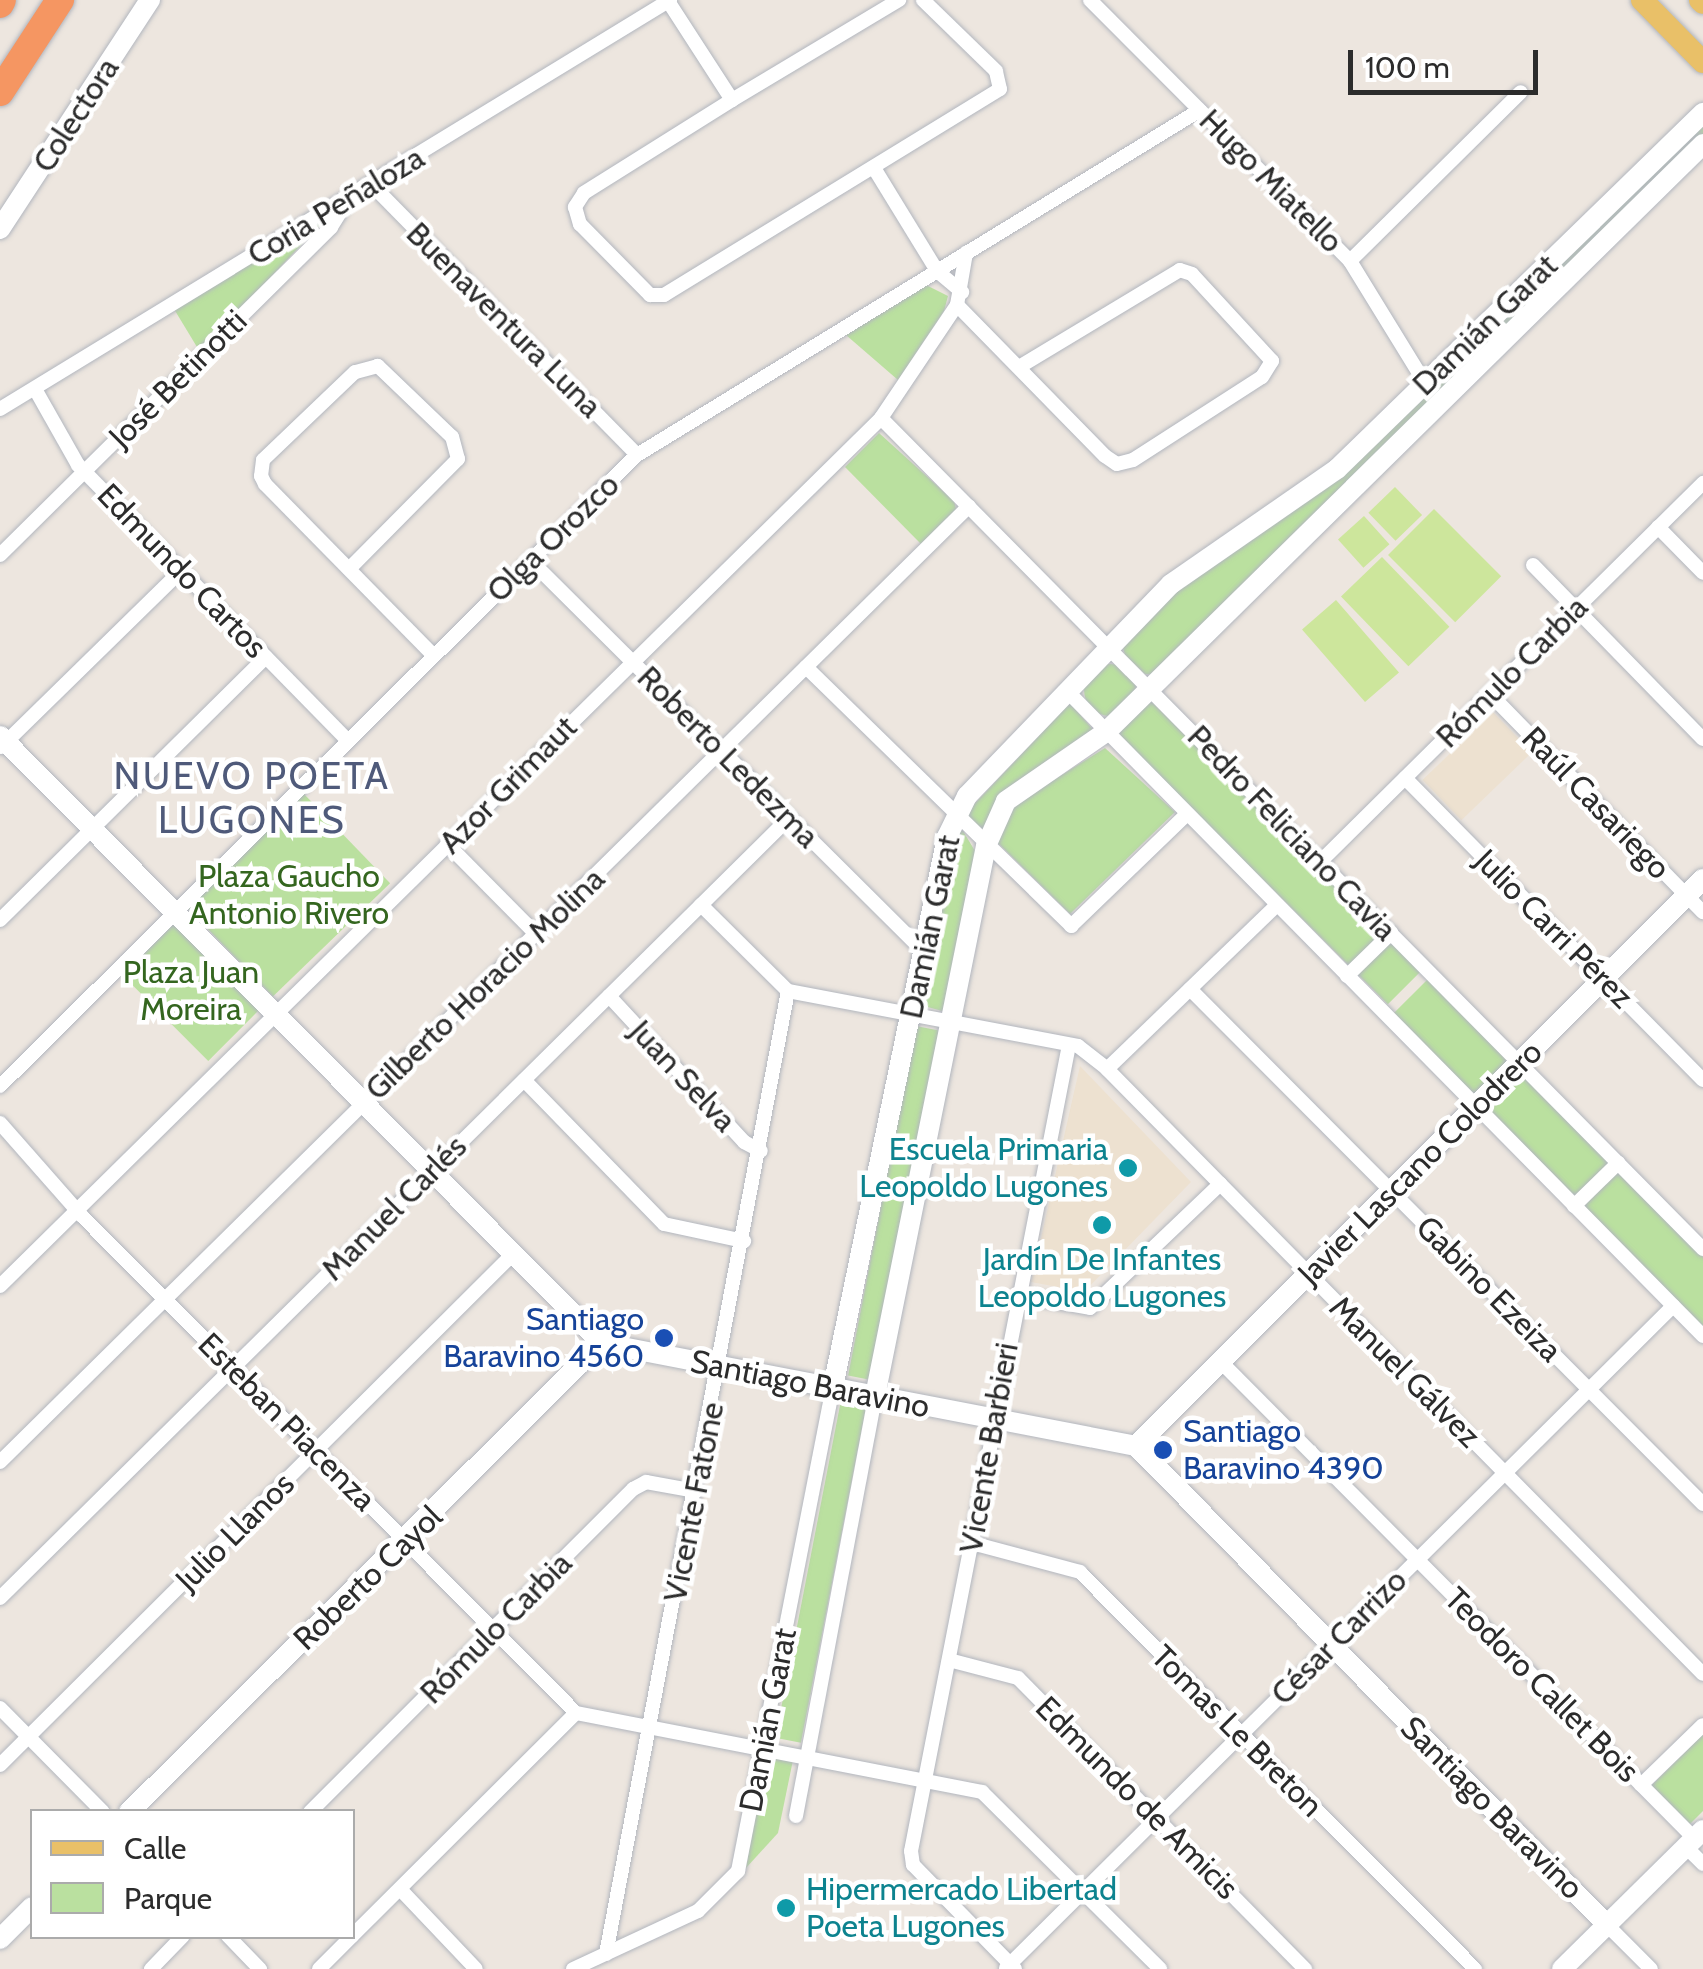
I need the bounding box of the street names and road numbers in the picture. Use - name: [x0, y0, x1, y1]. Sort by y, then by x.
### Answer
- street label: Colectora: [25, 51, 127, 179]
- street label: Hugo Miatello: [1191, 101, 1351, 261]
- street label: Coria Peñaloza: [241, 138, 431, 274]
- street label: Buenaventura Luna: [398, 214, 610, 426]
- street label: Damián Garat: [1405, 247, 1565, 403]
- street label: José Betinotti: [101, 302, 255, 456]
- street label: Olga Orozco: [479, 466, 627, 610]
- street label: Edmundo Cartos: [89, 476, 275, 666]
- street label: Rómulo Carbia: [1428, 588, 1596, 756]
- street label: Roberto Ledezma: [629, 658, 827, 856]
- street label: Azor Grimaut: [431, 708, 585, 862]
- street label: Pedro Feliciano Cavia: [1179, 717, 1405, 949]
- street label: Raúl Casariego: [1514, 719, 1678, 887]
- street label: Damián Garat: [892, 832, 968, 1022]
- street label: Julio Carri Pérez: [1467, 842, 1641, 1016]
- street label: Gilberto Horacio Molina: [358, 860, 612, 1108]
- street label: Juan Selva: [622, 1012, 744, 1140]
- street label: Javier Lascano Colodrero: [1290, 1033, 1550, 1293]
- street label: Manuel Carlés: [314, 1128, 474, 1288]
- street label: Gabino Ezeiza: [1408, 1208, 1570, 1370]
- street label: Manuel Gálvez: [1321, 1288, 1489, 1456]
- street label: Esteban Piacenza: [190, 1325, 384, 1519]
- street label: Vicente Barbieri: [952, 1340, 1026, 1556]
- street label: Santiago Baravino: [687, 1342, 933, 1426]
- street label: Vicente Fatone: [656, 1399, 732, 1605]
- street label: Julio Llanos: [168, 1465, 302, 1599]
- street label: Roberto Cayol: [286, 1498, 450, 1658]
- street label: Rómulo Carbia: [412, 1544, 580, 1712]
- street label: César Carrizo: [1263, 1561, 1415, 1713]
- street label: Teodoro Callet Bois: [1437, 1580, 1647, 1790]
- street label: Damián Garat: [731, 1625, 805, 1815]
- street label: Tomas Le Breton: [1143, 1637, 1331, 1825]
- street label: Edmundo de Amicis: [1028, 1689, 1246, 1907]
- street label: Santiago Baravino: [1393, 1709, 1591, 1907]

